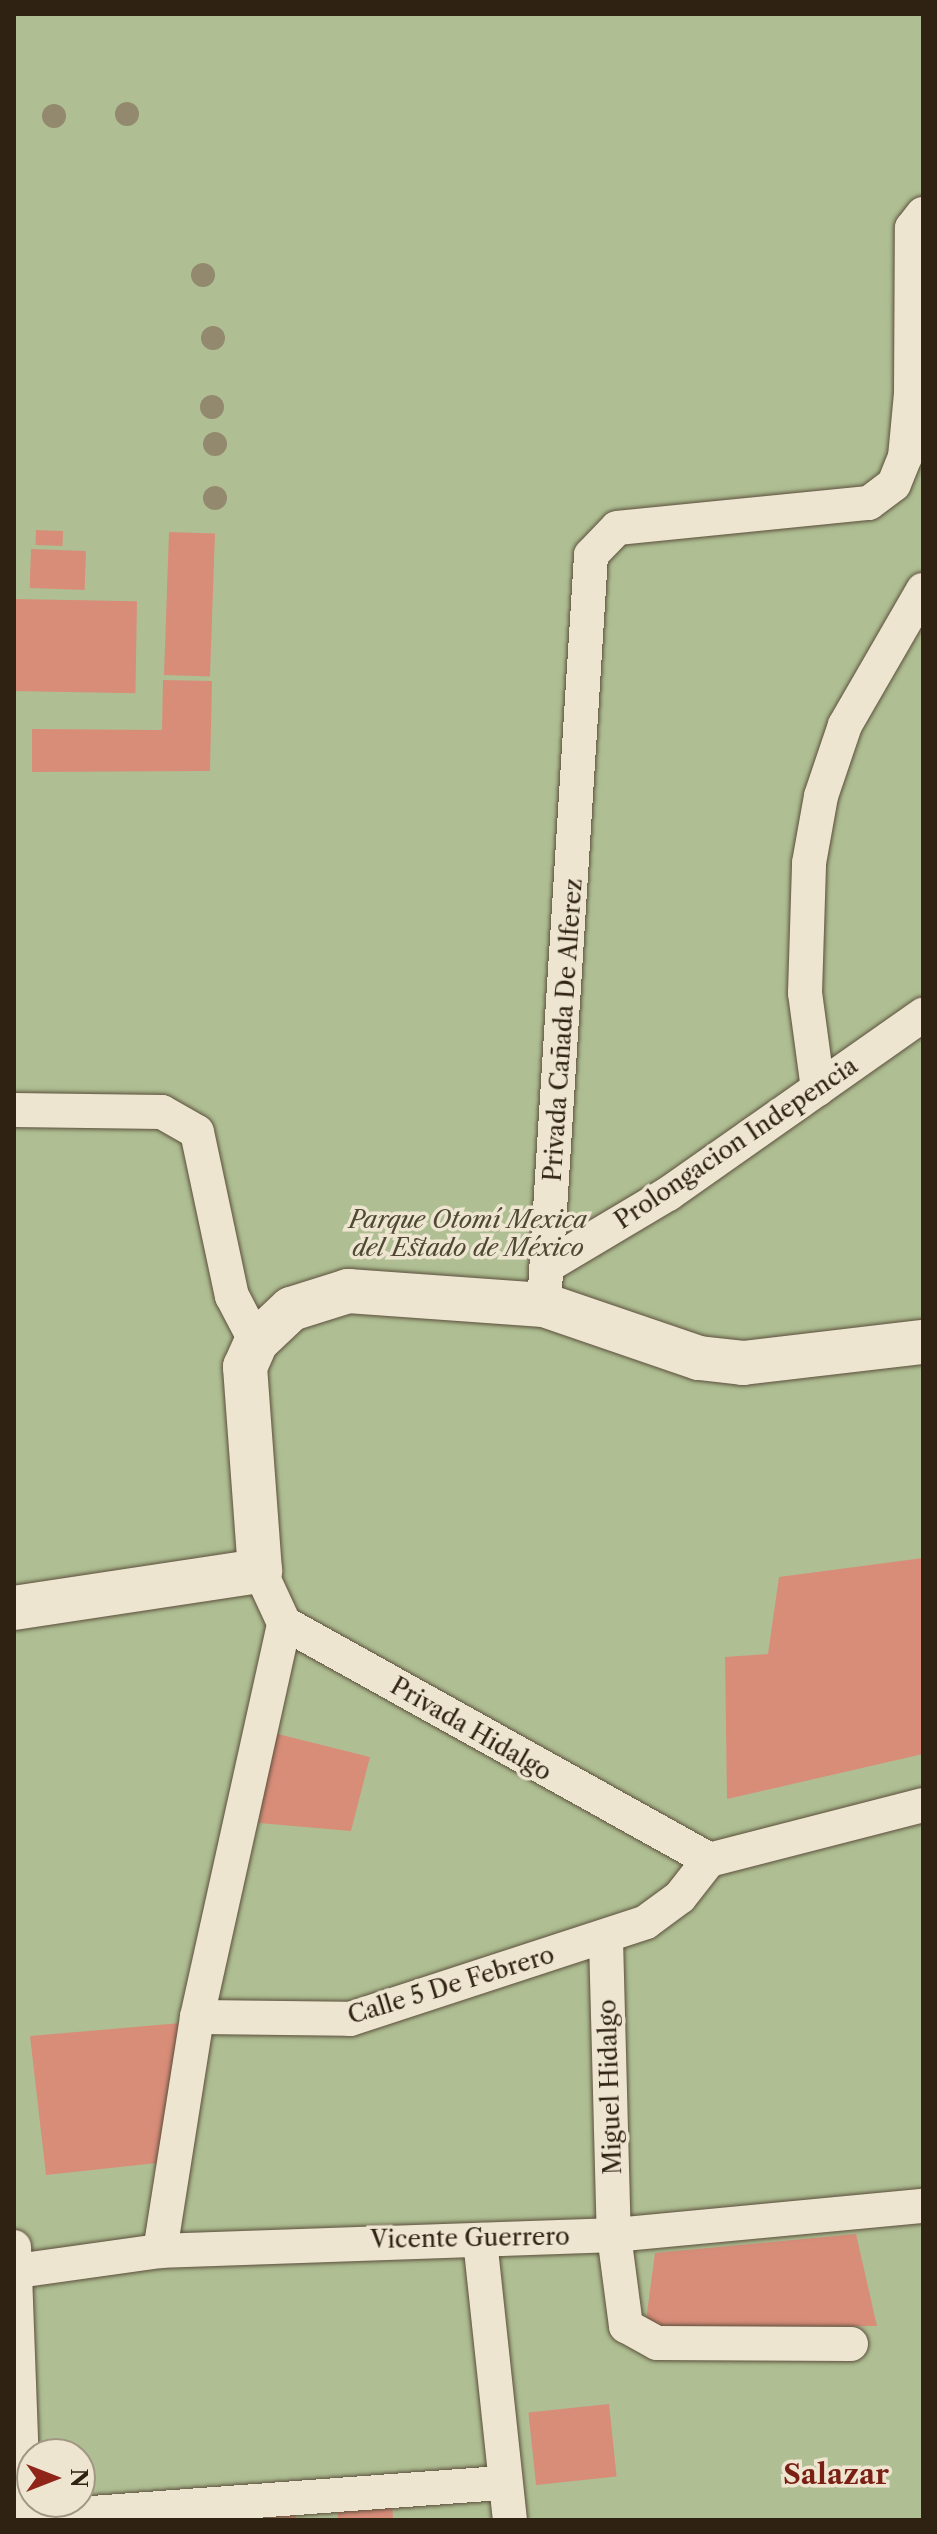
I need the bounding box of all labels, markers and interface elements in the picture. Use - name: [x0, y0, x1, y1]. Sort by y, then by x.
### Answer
- street label: Privada Cañada De Alferez: [538, 877, 588, 1183]
- street label: Prolongacion Indepencia: [609, 1051, 863, 1235]
- park label: Parque Otomí Mexica del Estado de México: [349, 1206, 587, 1262]
- street label: Privada Hidalgo: [385, 1671, 557, 1787]
- street label: Calle 5 De Febrero: [344, 1940, 558, 2030]
- street label: Miguel Hidalgo: [593, 1999, 627, 2175]
- street label: Vicente Guerrero: [370, 2222, 570, 2254]
- north arrow: [16, 2438, 96, 2518]
- district label: Salazar: [783, 2457, 889, 2491]
- text: N: [65, 2468, 92, 2488]

